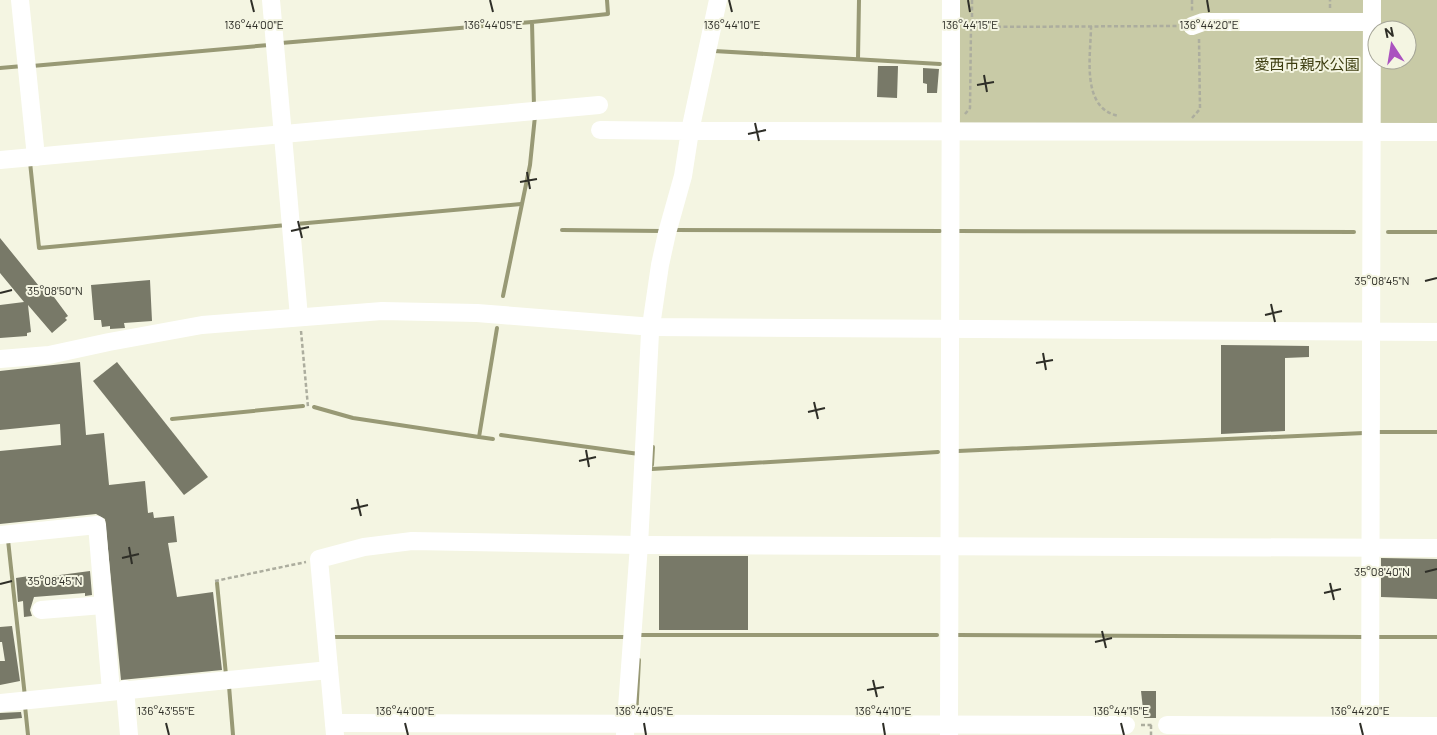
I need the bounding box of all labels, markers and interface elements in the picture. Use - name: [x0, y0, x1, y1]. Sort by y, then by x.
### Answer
- text: 136°44'00"E: [224, 17, 284, 31]
- text: 136°44'05"E: [463, 17, 523, 31]
- text: 136°44'10"E: [703, 17, 761, 31]
- text: 136°44'15"E: [942, 17, 998, 31]
- text: 136°44'20"E: [1179, 17, 1239, 31]
- north arrow: [1367, 20, 1417, 70]
- text: N: [1383, 23, 1396, 41]
- park label: 愛西市親水公園: [1254, 55, 1360, 73]
- text: 35°08'45"N: [1354, 273, 1410, 287]
- text: 35°08'50"N: [27, 283, 83, 297]
- text: 35°08'40"N: [1354, 564, 1410, 578]
- text: 35°08'45"N: [27, 573, 83, 587]
- text: 136°43'55"E: [137, 703, 195, 717]
- text: 136°44'00"E: [375, 703, 435, 717]
- text: 136°44'05"E: [614, 703, 674, 717]
- text: 136°44'10"E: [854, 703, 912, 717]
- text: 136°44'15"E: [1093, 703, 1149, 717]
- text: 136°44'20"E: [1330, 703, 1390, 717]

